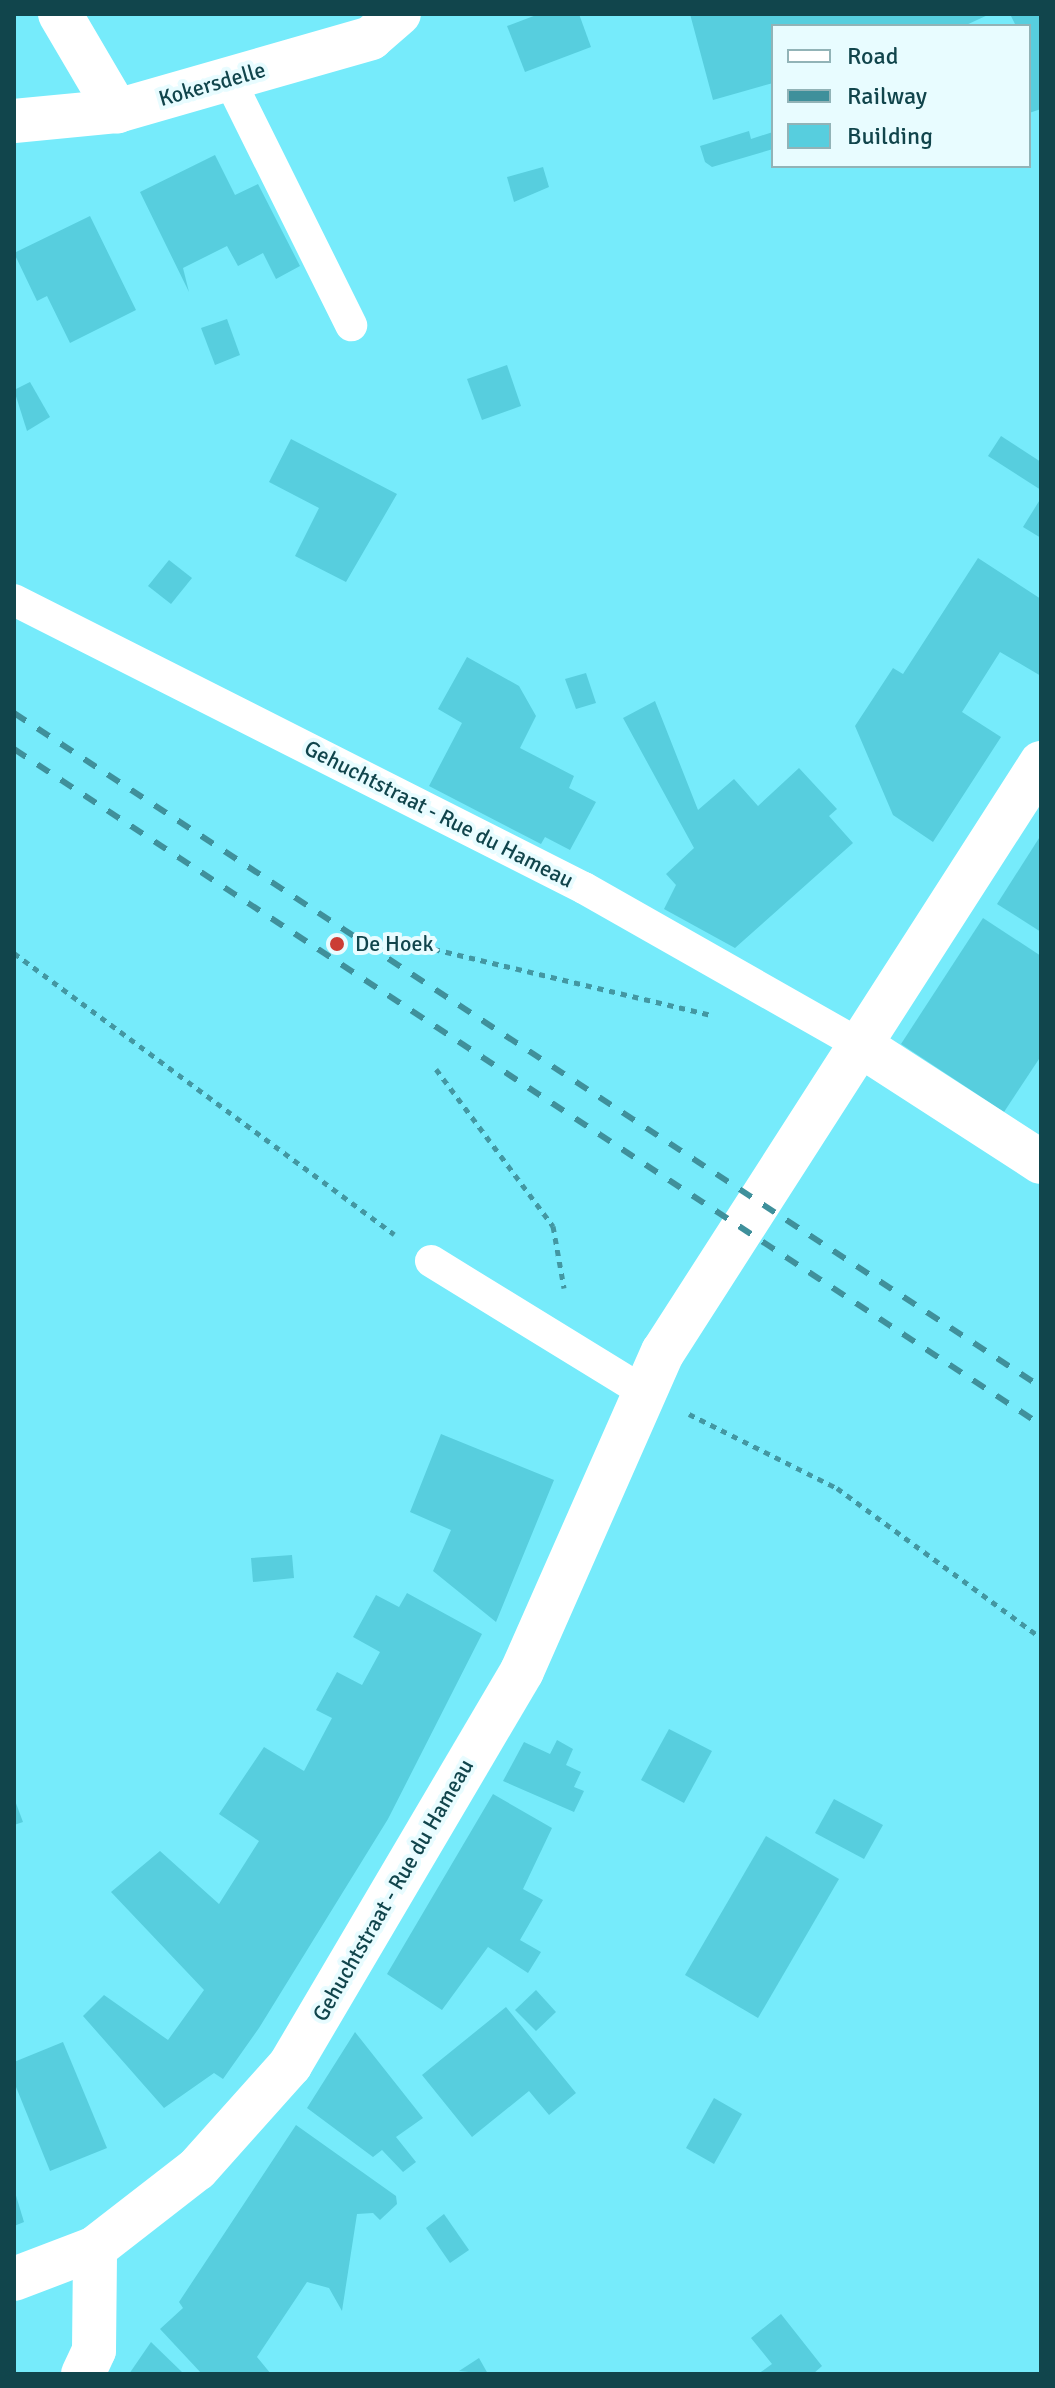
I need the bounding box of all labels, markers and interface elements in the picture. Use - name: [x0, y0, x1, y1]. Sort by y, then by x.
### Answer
- legend: [771, 24, 1031, 168]
- text: Road: [847, 41, 898, 71]
- street label: Kokersdelle: [156, 56, 268, 112]
- text: Railway: [847, 81, 927, 111]
- text: Building: [847, 121, 933, 151]
- street label: Gehuchtstraat - Rue du Hameau: [300, 735, 578, 893]
- place label: De Hoek: [355, 931, 433, 957]
- marker: De Hoek: [326, 933, 348, 955]
- street label: Gehuchtstraat - Rue du Hameau: [307, 1754, 479, 2026]

